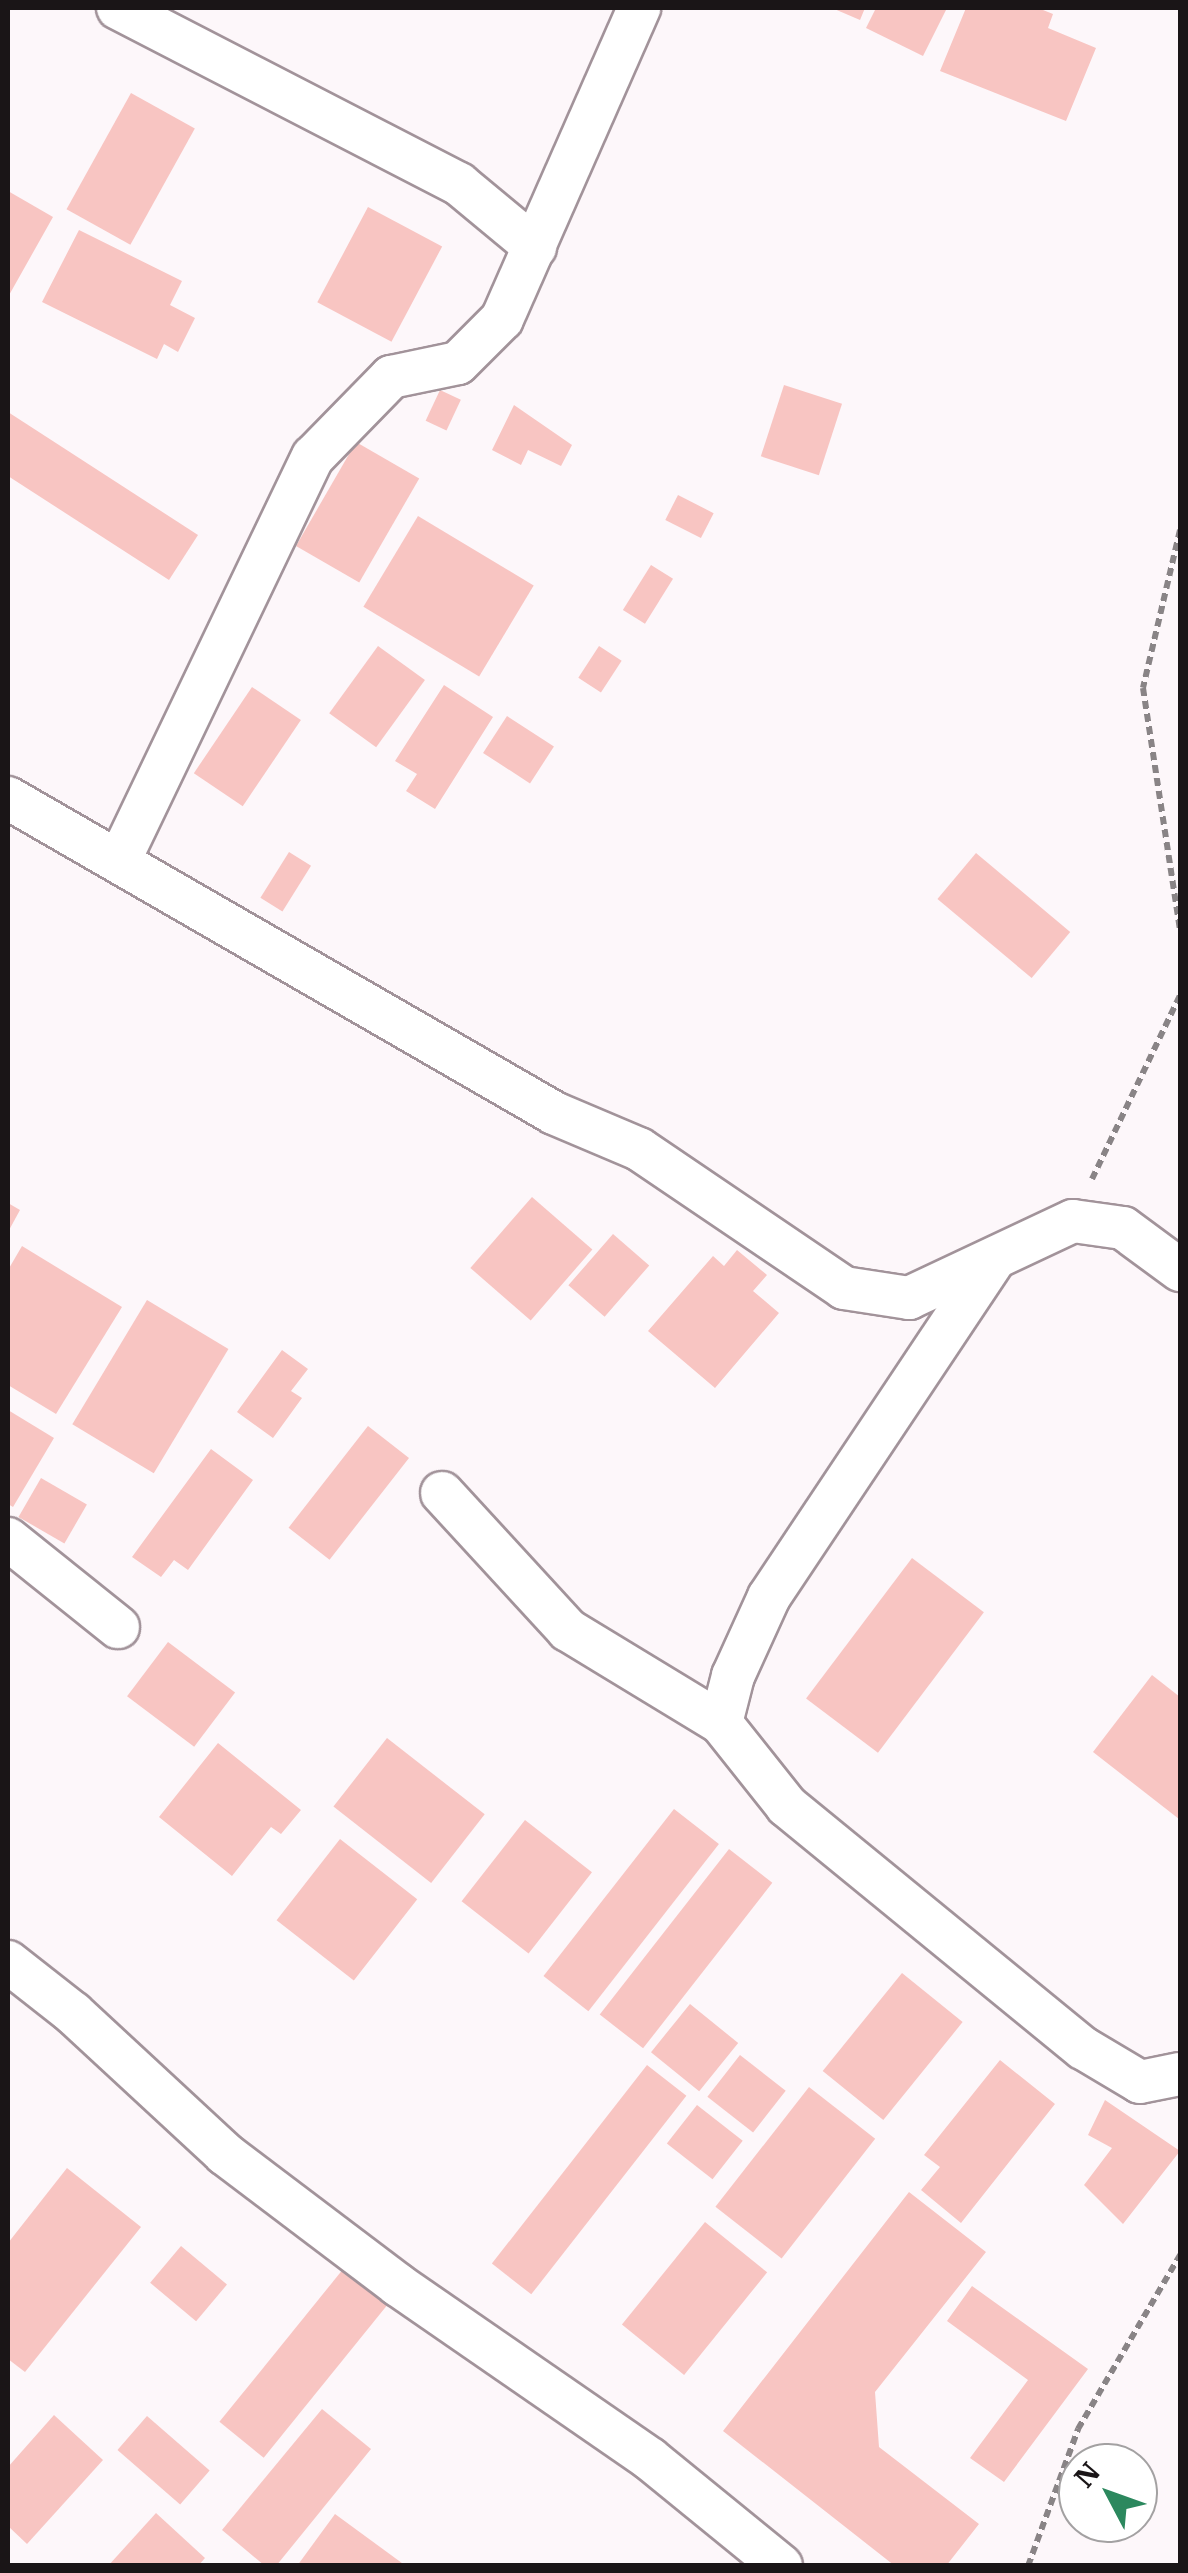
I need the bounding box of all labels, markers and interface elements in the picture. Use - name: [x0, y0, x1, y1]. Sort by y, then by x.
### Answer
- north arrow: [1058, 2443, 1158, 2543]
- text: N: [1065, 2454, 1108, 2495]

